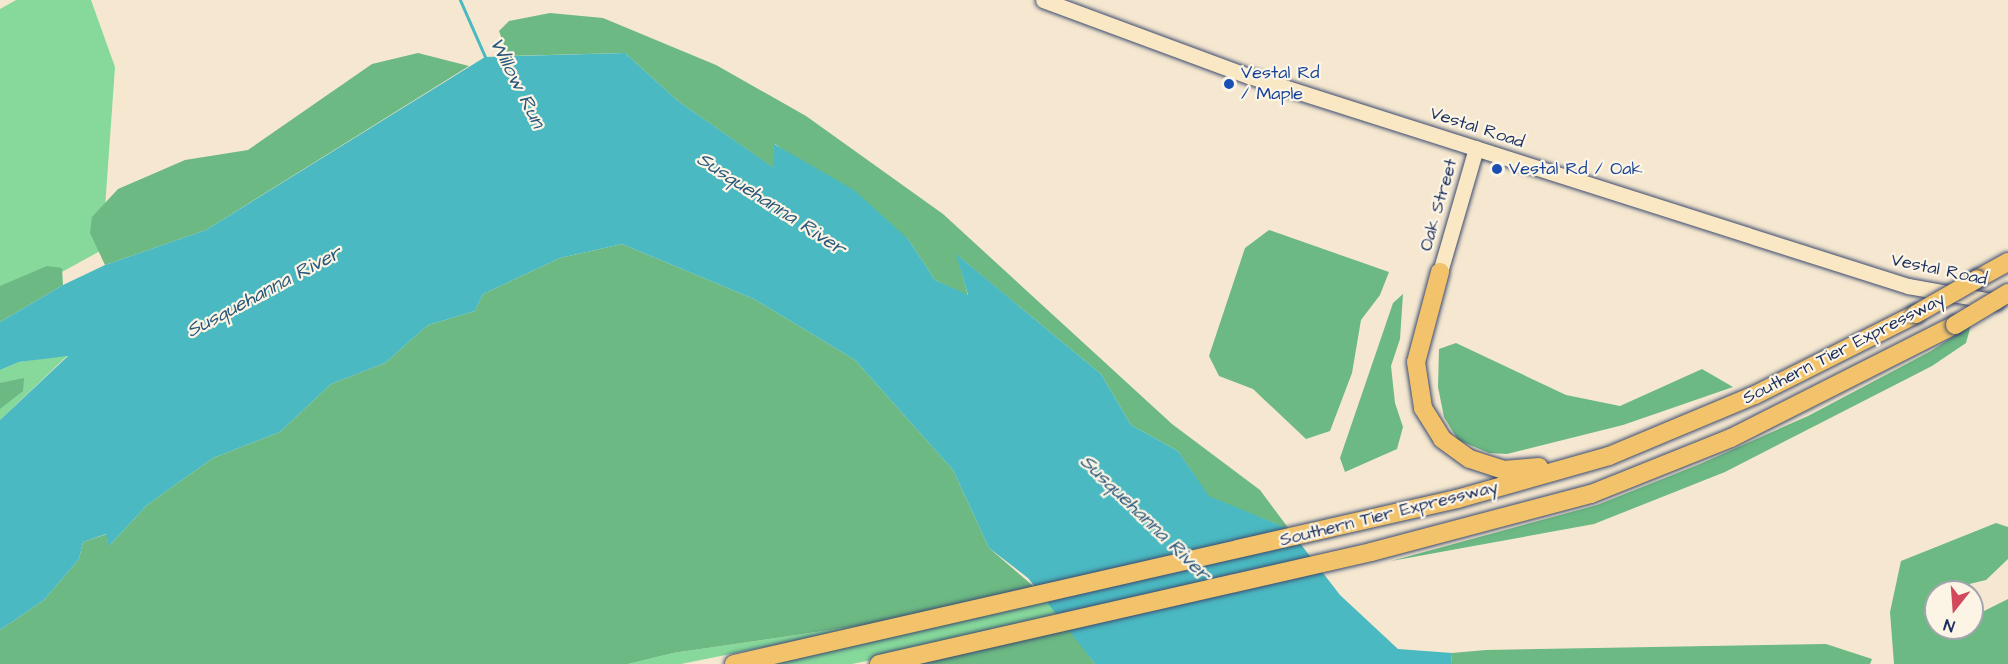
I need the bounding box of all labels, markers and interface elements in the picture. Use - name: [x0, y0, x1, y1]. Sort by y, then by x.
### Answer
- water label: Willow Run: [484, 34, 550, 132]
- place label: Vestal Rd / Maple: [1241, 63, 1320, 106]
- marker: Vestal Rd / Maple: [1222, 77, 1236, 91]
- street label: Vestal Road: [1427, 103, 1527, 153]
- water label: Susquehanna River: [692, 147, 850, 261]
- street label: Oak Street: [1416, 156, 1462, 254]
- place label: Vestal Rd / Oak: [1509, 158, 1642, 180]
- marker: Vestal Rd / Oak: [1490, 162, 1504, 176]
- water label: Susquehanna River: [182, 241, 346, 343]
- street label: Vestal Road: [1889, 249, 1989, 291]
- street label: Southern Tier Expressway: [1739, 288, 1949, 410]
- water label: Susquehanna River: [1075, 450, 1215, 586]
- street label: Southern Tier Expressway: [1278, 476, 1500, 552]
- north arrow: [1924, 580, 1984, 640]
- text: N: [1941, 613, 1957, 637]

